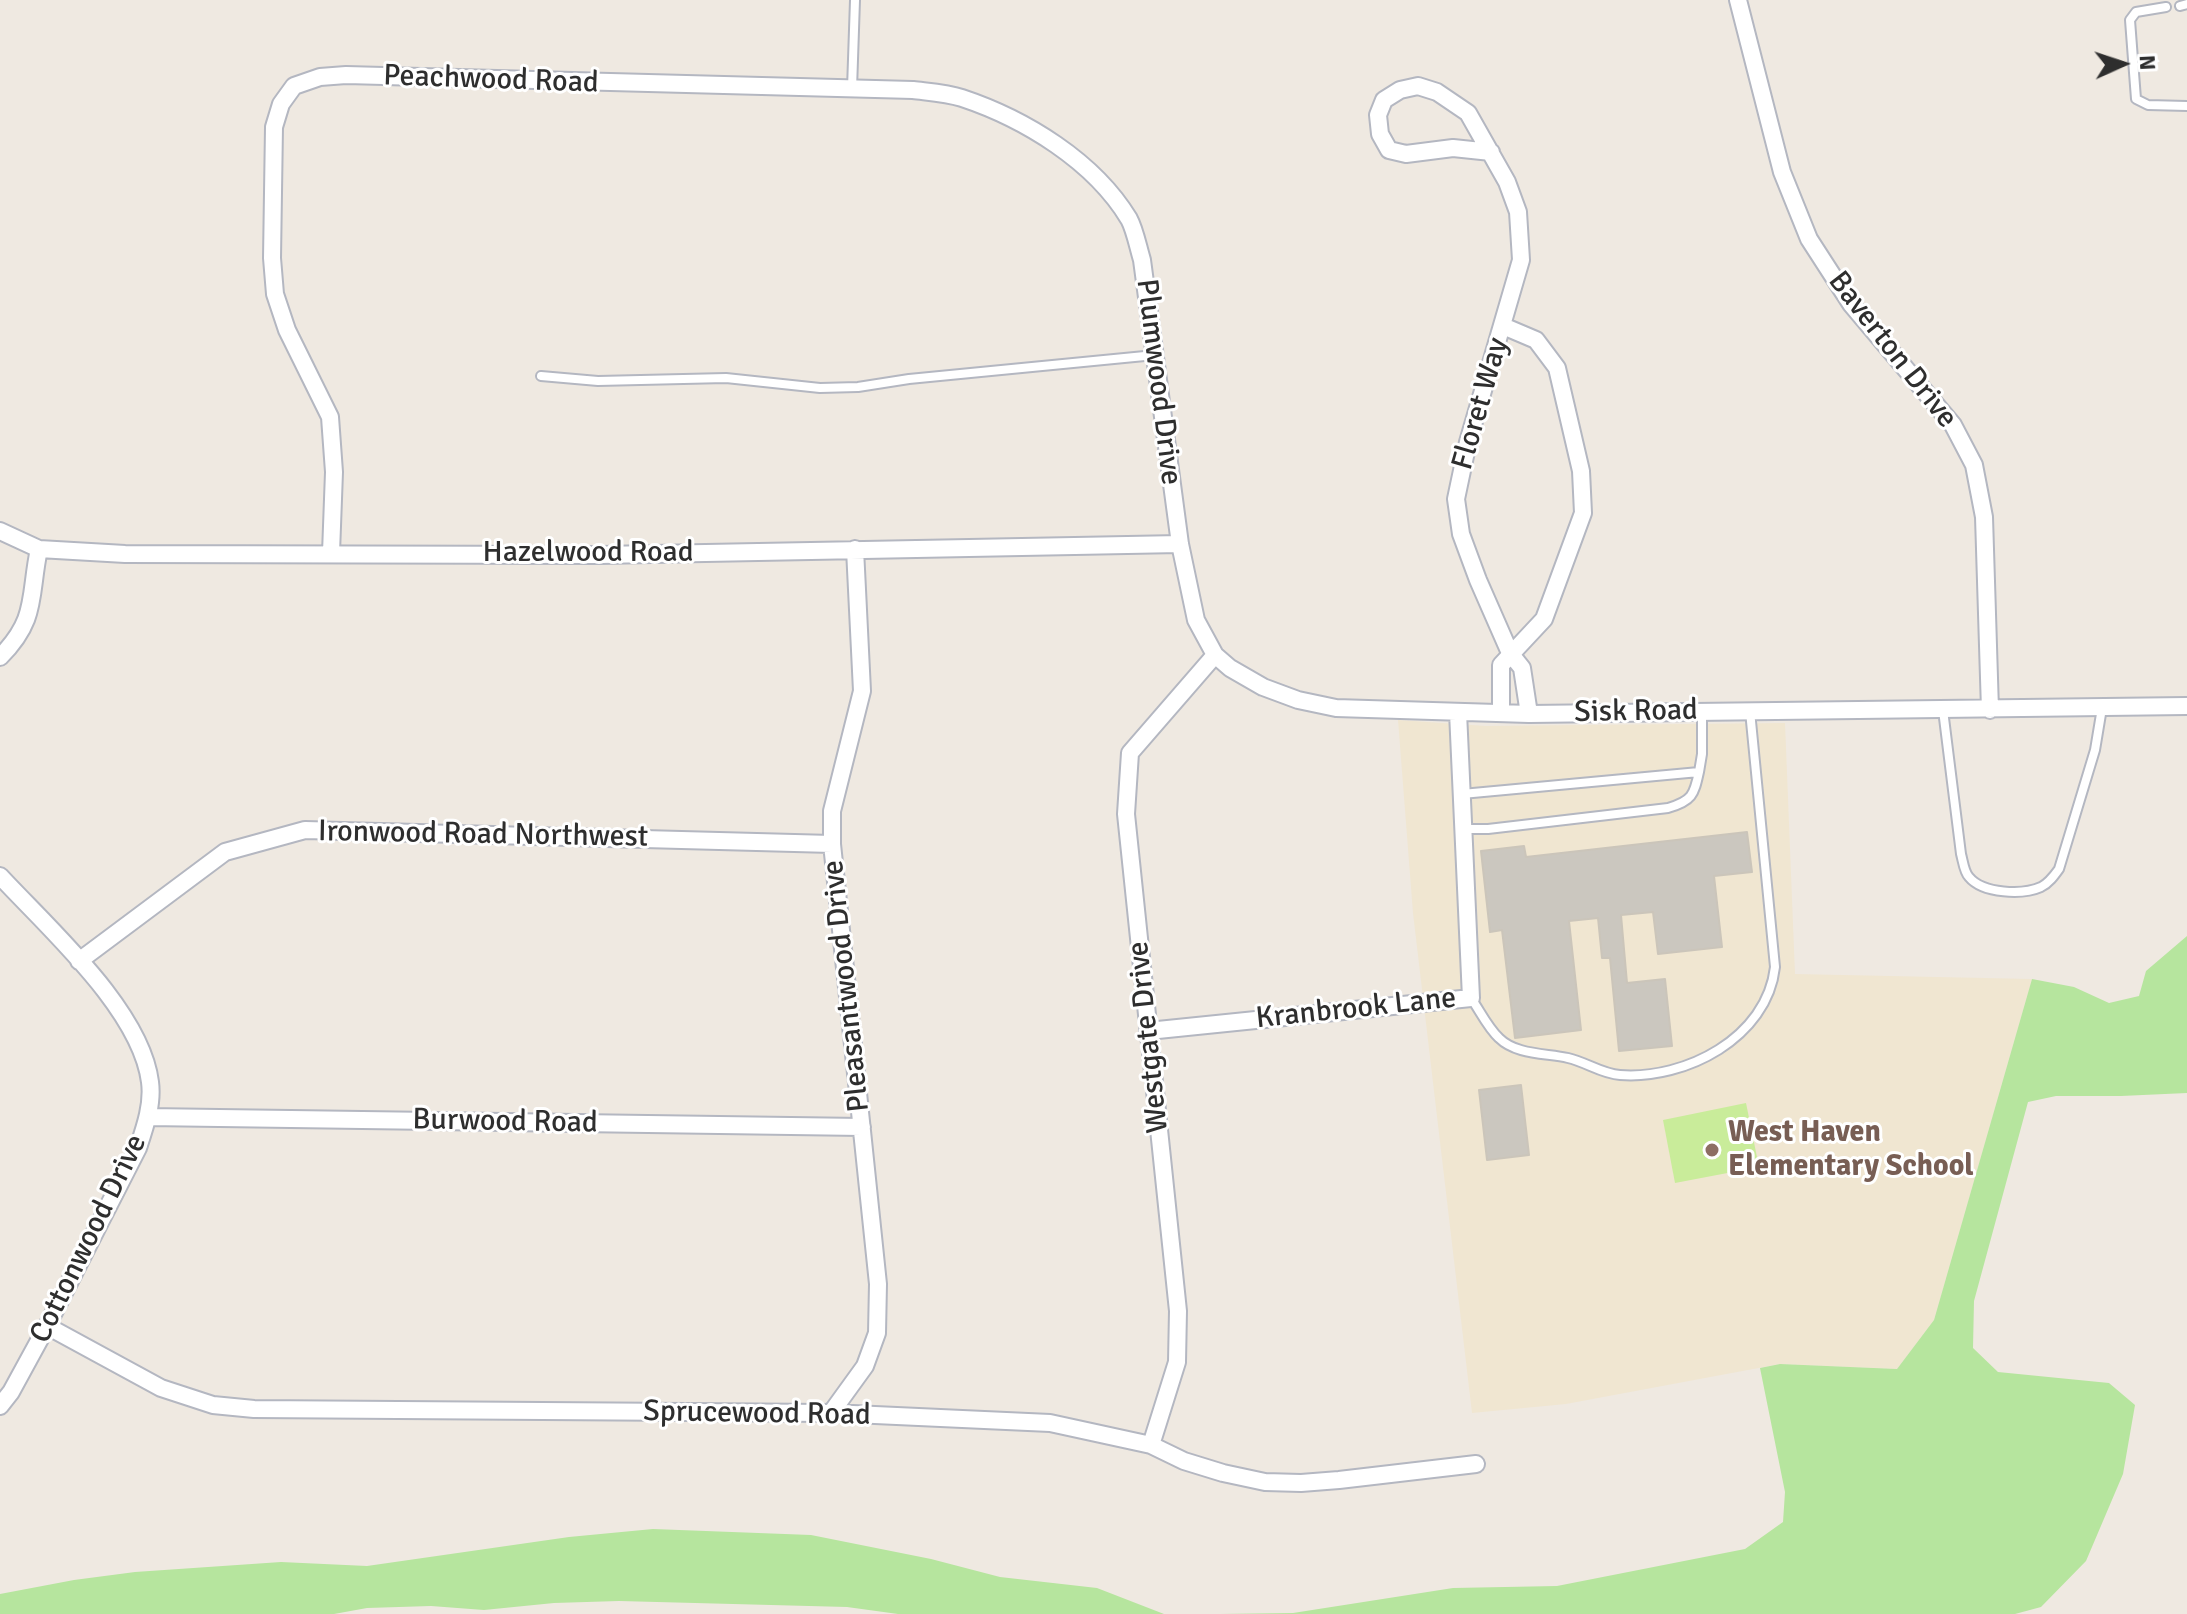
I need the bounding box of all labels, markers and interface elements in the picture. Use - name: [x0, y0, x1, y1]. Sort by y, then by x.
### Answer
- north arrow: [2083, 24, 2163, 104]
- text: N: [2134, 54, 2161, 71]
- street label: Peachwood Road: [383, 58, 599, 102]
- street label: Baverton Drive: [1820, 265, 1964, 435]
- street label: Plumwood Drive: [1127, 277, 1189, 487]
- street label: Floret Way: [1445, 334, 1517, 474]
- street label: Hazelwood Road: [482, 535, 694, 571]
- street label: Sisk Road: [1574, 693, 1698, 731]
- street label: Ironwood Road Northwest: [317, 814, 649, 856]
- street label: Pleasantwood Drive: [816, 858, 878, 1114]
- street label: Westgate Drive: [1121, 939, 1177, 1135]
- street label: Kranbrook Lane: [1254, 981, 1458, 1037]
- street label: Burwood Road: [412, 1102, 598, 1142]
- place label: West Haven Elementary School: [1728, 1115, 1974, 1186]
- street label: Cottonwood Drive: [23, 1129, 155, 1349]
- marker: West Haven Elementary School: [1703, 1141, 1721, 1159]
- street label: Sprucewood Road: [643, 1394, 871, 1434]

